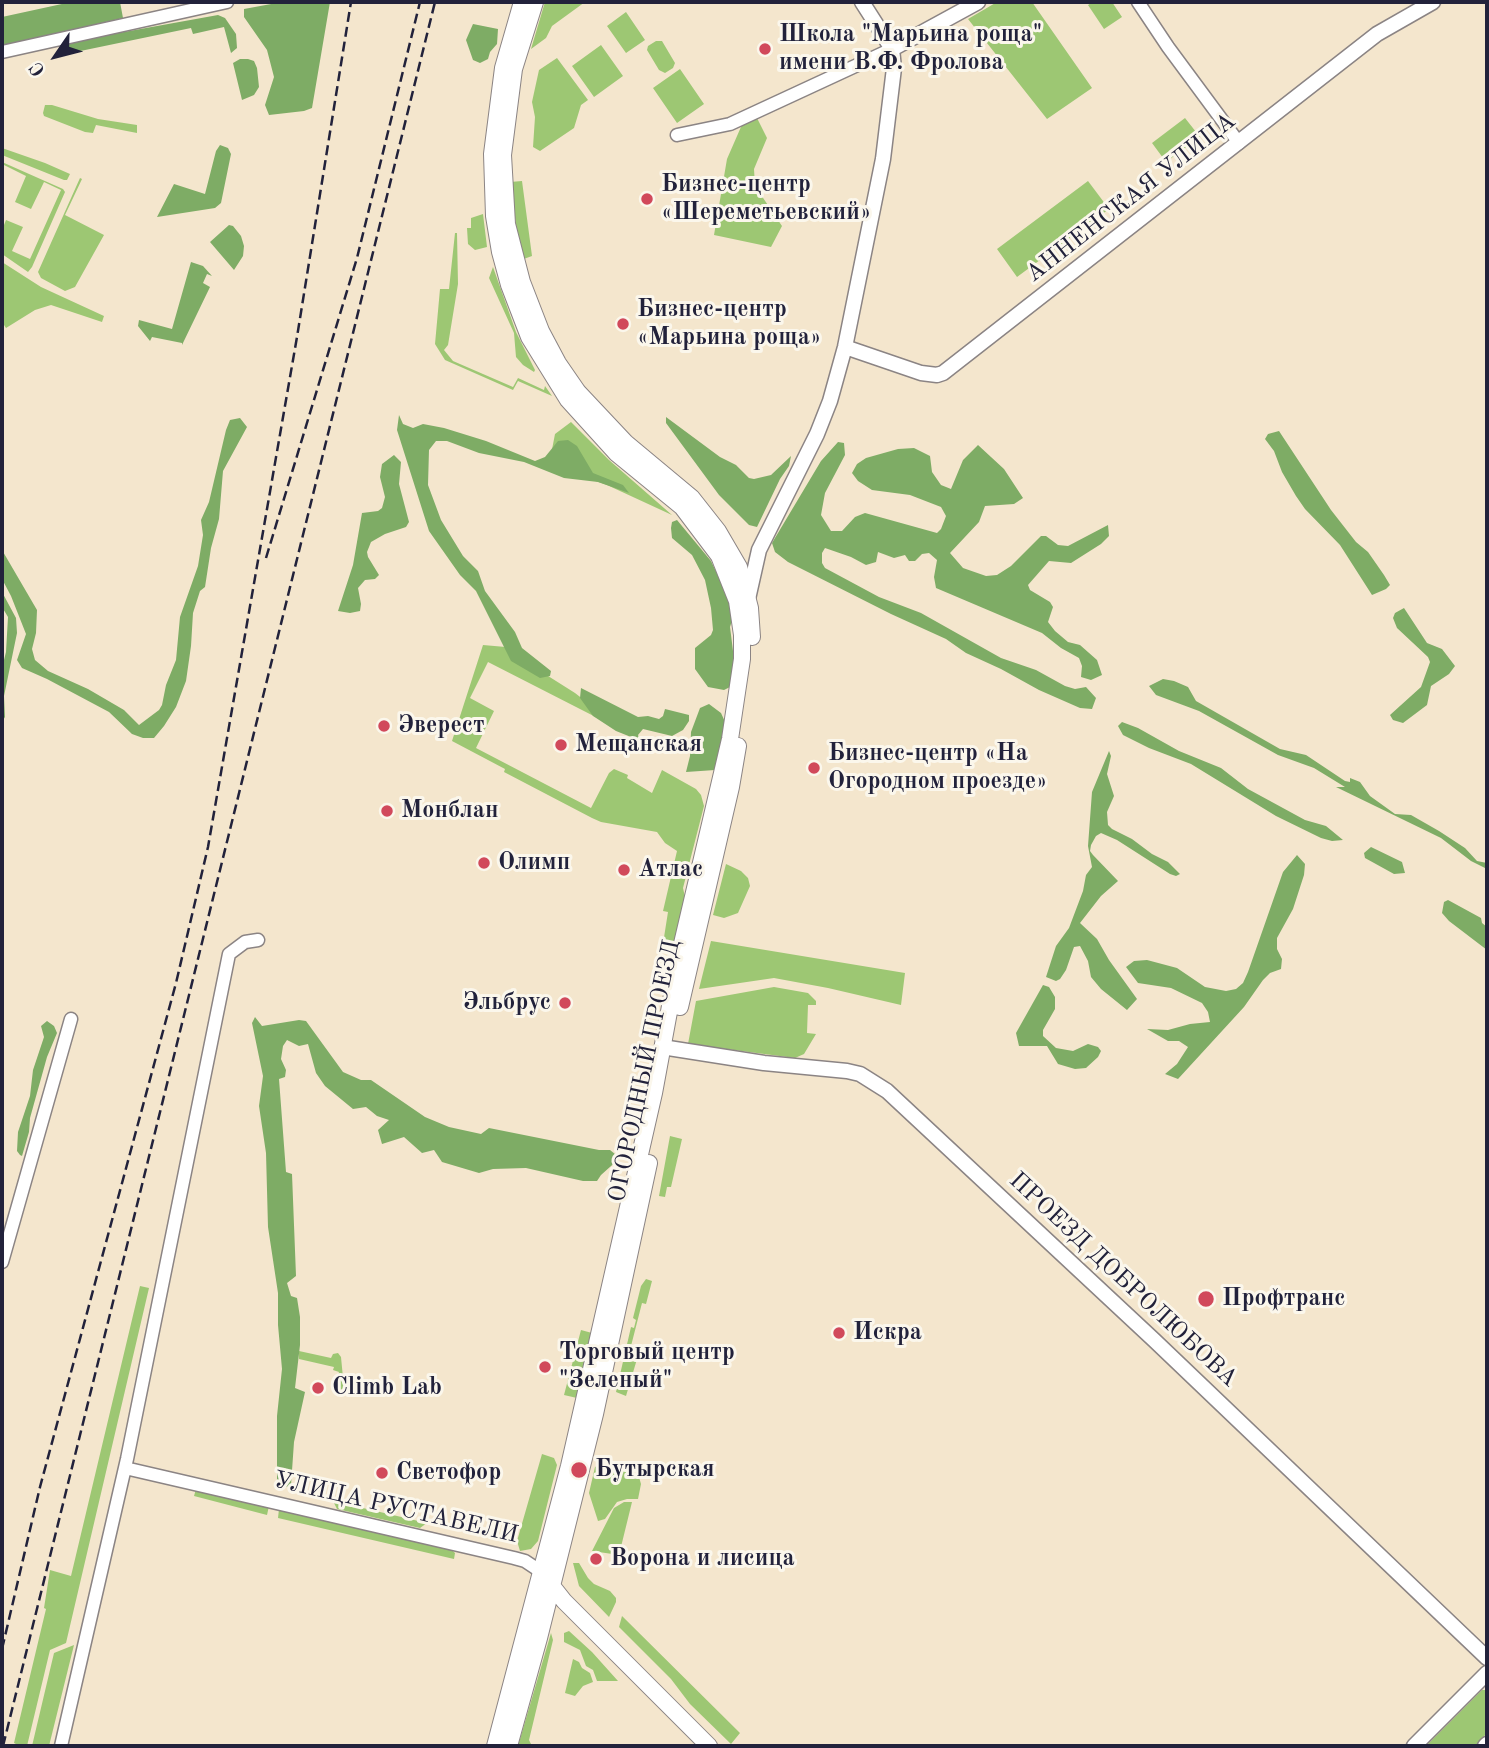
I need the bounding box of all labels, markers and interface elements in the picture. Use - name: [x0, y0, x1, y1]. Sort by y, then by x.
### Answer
- north arrow: [21, 21, 91, 91]
- place label: Школа "Марьина роща" имени В.Ф. Фролова: [779, 21, 1042, 77]
- marker: Школа "Марьина роща" имени В.Ф. Фролова: [757, 41, 773, 57]
- text: С: [27, 58, 50, 79]
- street label: АННЕНСКАЯ УЛИЦА: [1020, 107, 1242, 289]
- place label: Бизнес-центр «Шереметьевский»: [661, 171, 872, 227]
- marker: Бизнес-центр «Шереметьевский»: [639, 191, 655, 207]
- place label: Бизнес-центр «Марьина роща»: [637, 296, 822, 352]
- marker: Бизнес-центр «Марьина роща»: [615, 316, 631, 332]
- place label: Эверест: [398, 712, 485, 740]
- marker: Эверест: [376, 718, 392, 734]
- place label: Мещанская: [575, 731, 702, 759]
- marker: Мещанская: [553, 737, 569, 753]
- place label: Бизнес-центр «На Огородном проезде»: [828, 740, 1048, 796]
- marker: Бизнес-центр «На Огородном проезде»: [806, 760, 822, 776]
- place label: Монблан: [401, 797, 499, 825]
- marker: Монблан: [379, 803, 395, 819]
- place label: Олимп: [498, 849, 570, 877]
- marker: Олимп: [476, 855, 492, 871]
- place label: Атлас: [638, 856, 703, 884]
- marker: Атлас: [616, 862, 632, 878]
- street label: ОГОРОДНЫЙ ПРОЕЗД: [603, 937, 687, 1205]
- place label: Эльбрус: [463, 989, 551, 1017]
- marker: Эльбрус: [557, 995, 573, 1011]
- street label: ПРОЕЗД ДОБРОЛЮБОВА: [1003, 1166, 1243, 1394]
- place label: Профтранс: [1222, 1285, 1346, 1313]
- marker: Профтранс: [1196, 1289, 1216, 1309]
- place label: Искра: [853, 1319, 922, 1347]
- marker: Искра: [831, 1325, 847, 1341]
- place label: Торговый центр "Зеленый": [559, 1339, 735, 1395]
- marker: Торговый центр "Зеленый": [537, 1359, 553, 1375]
- place label: Climb Lab: [332, 1374, 442, 1402]
- marker: Climb Lab: [310, 1380, 326, 1396]
- place label: Бутырская: [595, 1456, 715, 1484]
- place label: Светофор: [396, 1459, 501, 1487]
- marker: Бутырская: [569, 1460, 589, 1480]
- marker: Светофор: [374, 1465, 390, 1481]
- street label: УЛИЦА РУСТАВЕЛИ: [271, 1466, 521, 1550]
- place label: Ворона и лисица: [610, 1545, 795, 1573]
- marker: Ворона и лисица: [588, 1551, 604, 1567]

